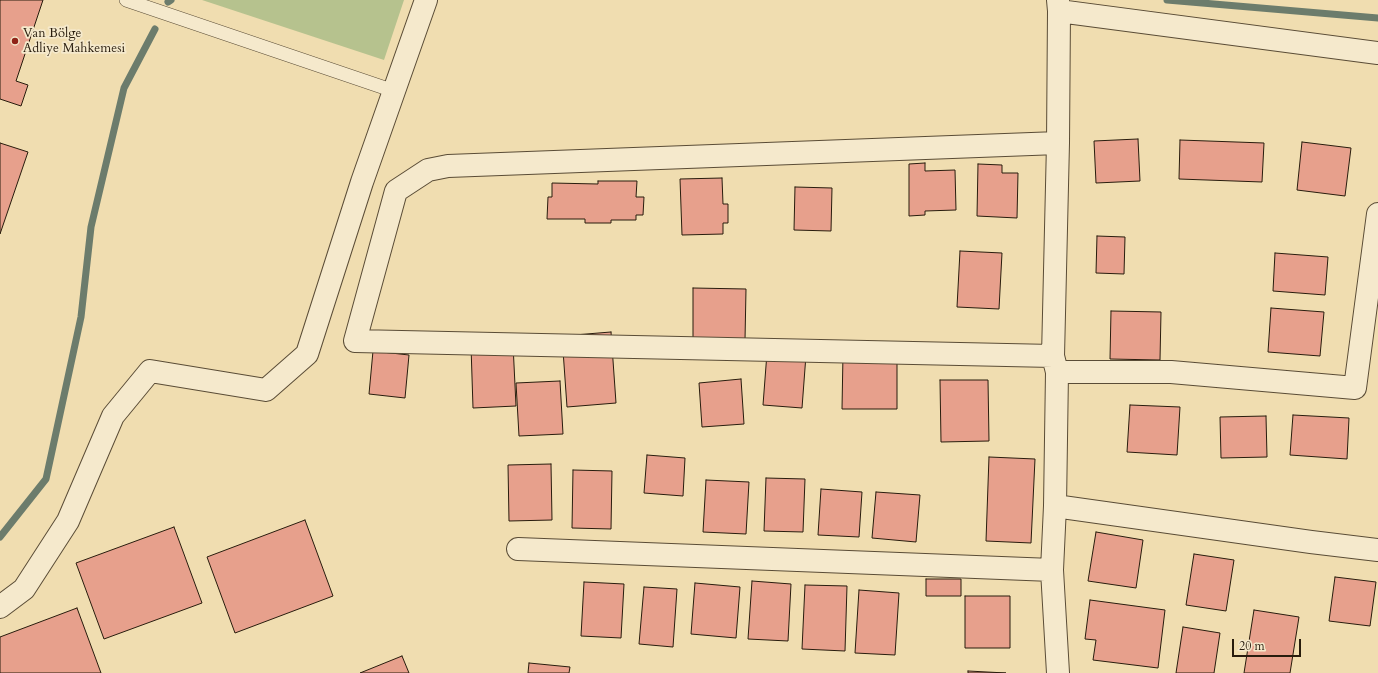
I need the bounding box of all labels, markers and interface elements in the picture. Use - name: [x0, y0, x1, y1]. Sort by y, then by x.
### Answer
- place label: Van Bölge Adliye Mahkemesi: [23, 26, 125, 57]
- marker: Van Bölge Adliye Mahkemesi: [10, 36, 20, 46]
- scale bar: [1234, 631, 1303, 657]
- text: 20 m: [1239, 638, 1265, 654]

